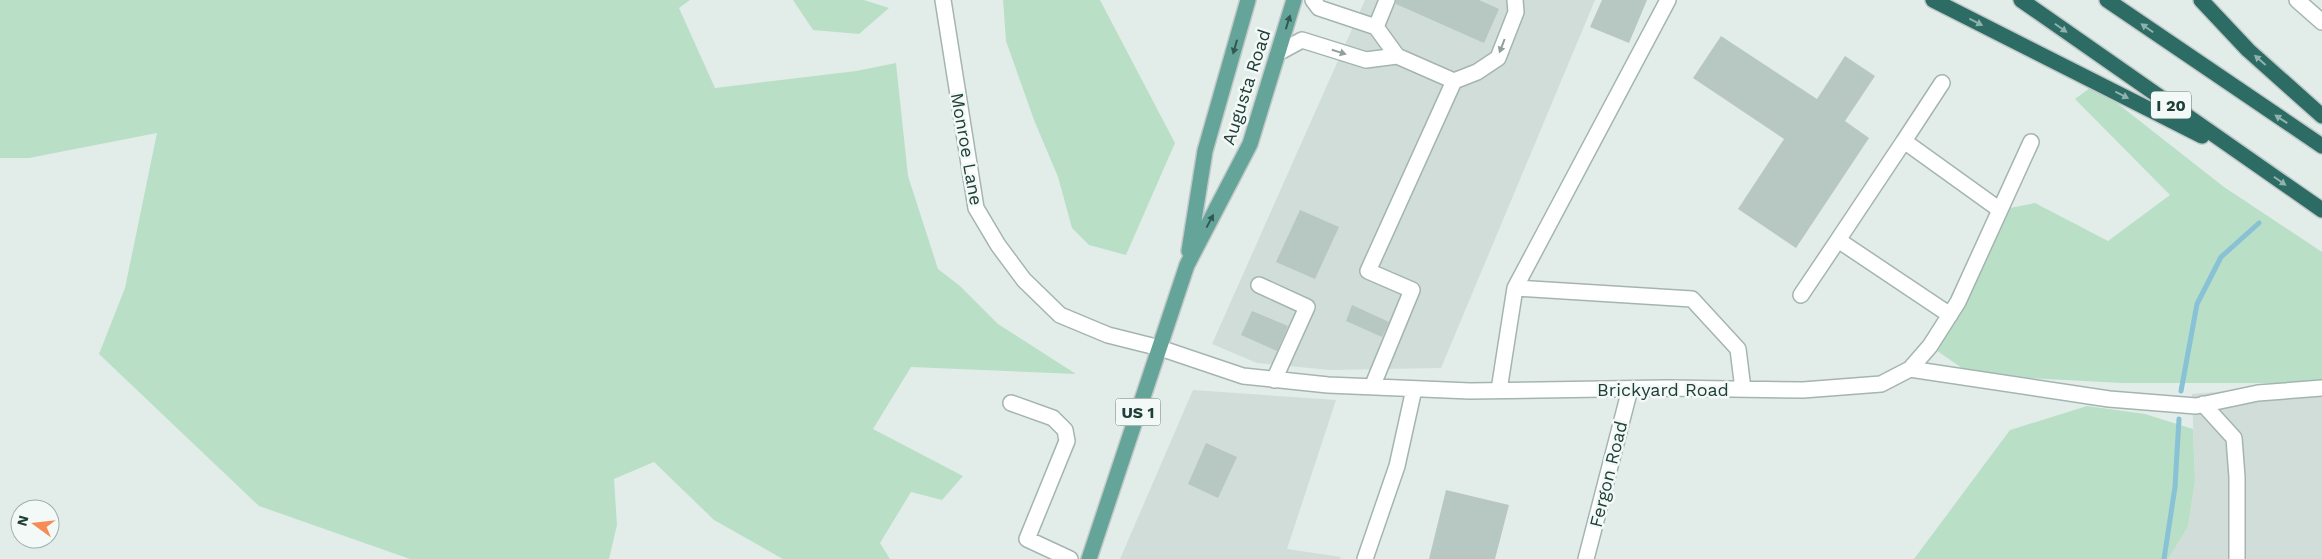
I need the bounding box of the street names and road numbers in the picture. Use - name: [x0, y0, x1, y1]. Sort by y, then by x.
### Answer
- street label: Augusta Road: [1217, 27, 1275, 147]
- street label: Monroe Lane: [947, 91, 987, 207]
- road number: I 20: [2151, 92, 2191, 118]
- street label: Brickyard Road: [1597, 379, 1729, 400]
- road number: US 1: [1116, 398, 1160, 426]
- street label: Fergon Road: [1585, 419, 1631, 529]

